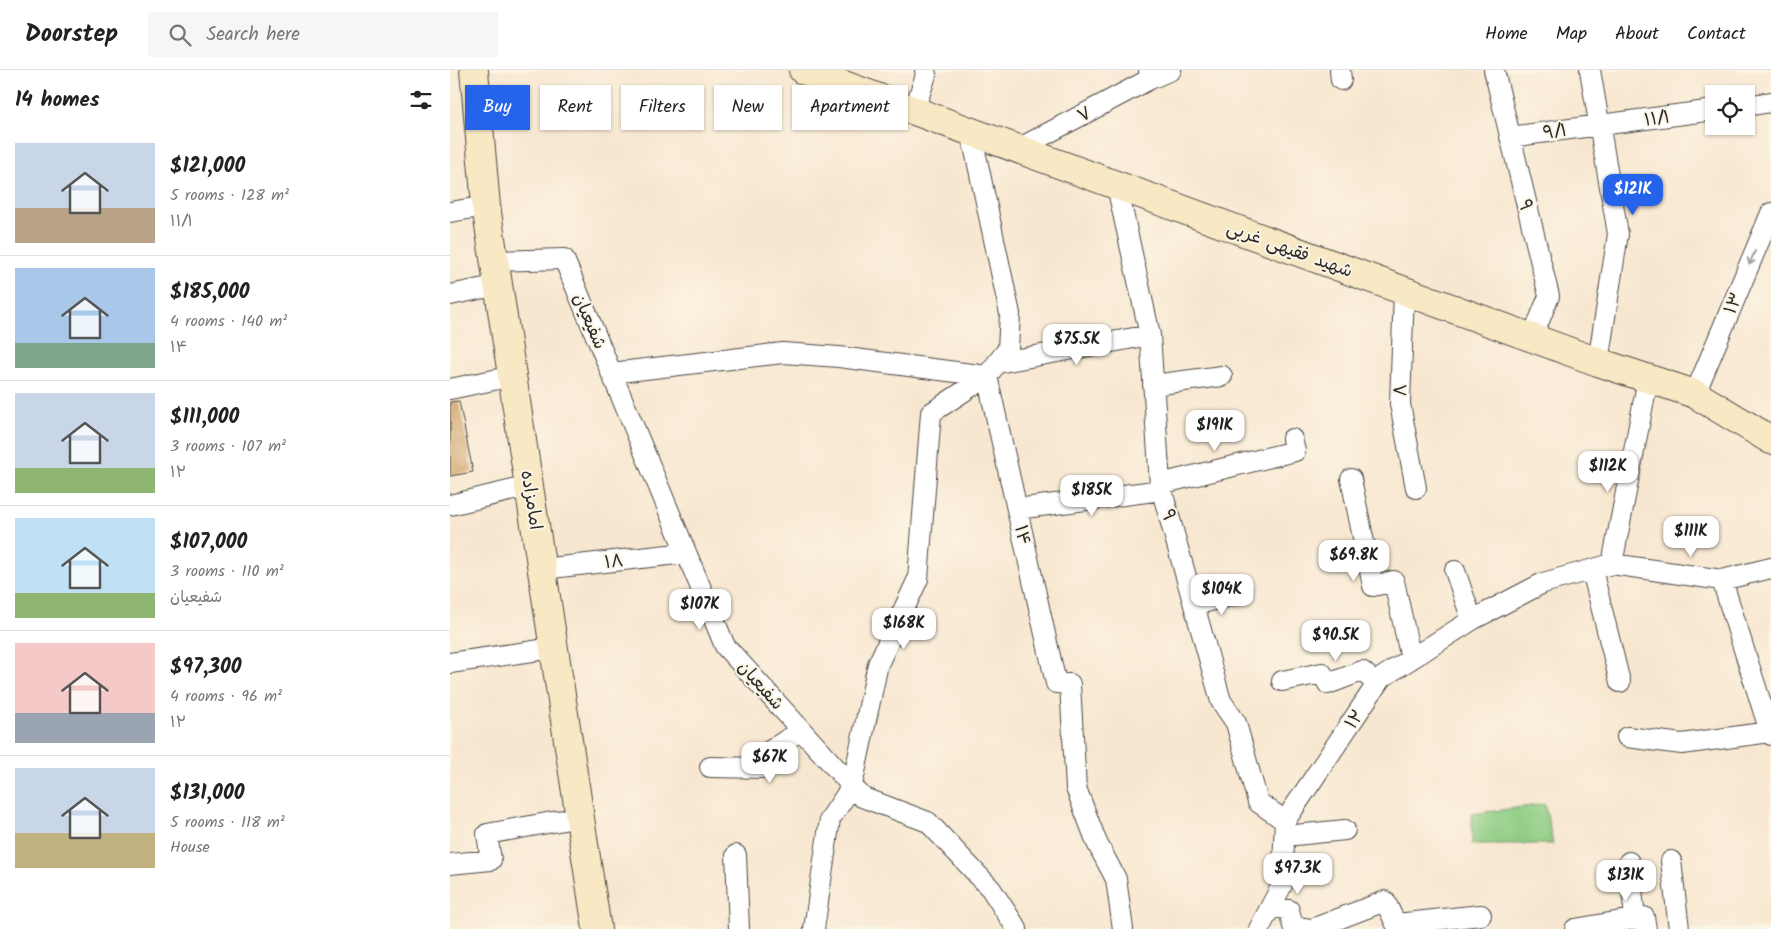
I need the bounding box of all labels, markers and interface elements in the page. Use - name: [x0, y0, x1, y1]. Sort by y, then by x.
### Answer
- search box: [148, 12, 498, 57]
- text: Doorstep: [25, 15, 118, 54]
- text: Search here: [206, 20, 300, 50]
- text: Home: [1485, 20, 1528, 49]
- text: Map: [1556, 20, 1587, 49]
- text: About: [1615, 20, 1659, 49]
- text: Contact: [1687, 20, 1746, 49]
- icon: search: [166, 21, 194, 49]
- text: 14 homes: [15, 84, 100, 117]
- chip: Buy: [465, 85, 530, 130]
- chip: Rent: [540, 85, 611, 130]
- chip: Filters: [621, 85, 704, 130]
- chip: New: [714, 85, 782, 130]
- chip: Apartment: [792, 85, 908, 130]
- map controls: [1705, 85, 1755, 135]
- button: locate: [1705, 85, 1755, 135]
- icon: filters: [407, 86, 435, 114]
- street label: ۷: [1072, 100, 1097, 131]
- street label: ۱۱/۱: [1642, 103, 1672, 136]
- street label: ۹/۱: [1541, 116, 1569, 149]
- text: $121,000: [170, 150, 245, 183]
- icon: home: [55, 163, 115, 223]
- pin: $121K: [1598, 174, 1668, 216]
- text: $121K: [1614, 177, 1652, 202]
- text: 5 rooms · 128 m²: [170, 183, 289, 208]
- street label: ۹: [1509, 196, 1540, 214]
- text: ۱۱/۱: [170, 209, 193, 234]
- street label: شهید فقیهی غربی: [1222, 214, 1357, 287]
- one-way arrow: [1747, 250, 1756, 265]
- text: $185,000: [170, 276, 250, 309]
- icon: home: [55, 288, 115, 348]
- street label: ۱۳: [1717, 288, 1752, 319]
- street label: شفیعیان: [564, 289, 613, 354]
- text: 4 rooms · 140 m²: [170, 309, 287, 334]
- pin: $75.5K: [1036, 324, 1118, 366]
- text: $75.5K: [1054, 327, 1100, 352]
- text: ۱۴: [170, 335, 188, 360]
- street label: ۸: [1387, 383, 1416, 397]
- text: $111,000: [170, 401, 239, 434]
- pin: $191K: [1180, 410, 1250, 452]
- icon: home: [55, 413, 115, 473]
- text: $191K: [1197, 413, 1233, 438]
- text: 3 rooms · 107 m²: [170, 434, 286, 459]
- pin: $112K: [1573, 450, 1643, 493]
- text: $112K: [1589, 454, 1627, 479]
- text: ۱۲: [170, 460, 187, 485]
- street label: امامزاده: [511, 468, 550, 532]
- pin: $185K: [1057, 474, 1127, 517]
- text: $185K: [1071, 478, 1113, 503]
- street label: ۹: [1152, 506, 1183, 525]
- pin: $111K: [1656, 516, 1726, 558]
- text: $111K: [1674, 519, 1708, 544]
- street label: ۱۴: [1005, 522, 1038, 548]
- text: $107,000: [170, 526, 247, 559]
- icon: home: [55, 538, 115, 598]
- pin: $69.8K: [1313, 540, 1395, 582]
- text: $69.8K: [1329, 543, 1379, 568]
- street label: ۱۸: [603, 547, 625, 578]
- text: 3 rooms · 110 m²: [170, 559, 284, 584]
- pin: $104K: [1187, 574, 1257, 616]
- text: $104K: [1202, 577, 1242, 602]
- text: شفیعیان: [170, 585, 222, 610]
- pin: $107K: [665, 588, 735, 631]
- text: $107K: [680, 592, 720, 617]
- pin: $168K: [869, 608, 939, 650]
- text: $168K: [883, 611, 925, 636]
- pin: $90.5K: [1295, 620, 1377, 662]
- text: $90.5K: [1312, 623, 1360, 648]
- text: $97,300: [170, 651, 242, 684]
- street label: شفیعیان: [730, 655, 790, 717]
- icon: home: [55, 663, 115, 723]
- text: 4 rooms · 96 m²: [170, 684, 282, 709]
- street label: ۱۲: [1338, 704, 1372, 736]
- text: ۱۲: [170, 710, 187, 735]
- pin: $67K: [740, 742, 800, 784]
- text: $67K: [752, 745, 788, 770]
- text: $131,000: [170, 777, 244, 810]
- icon: home: [55, 788, 115, 848]
- text: 5 rooms · 118 m²: [170, 810, 285, 835]
- text: House: [170, 835, 210, 860]
- pin: $97.3K: [1257, 852, 1339, 895]
- text: $97.3K: [1274, 856, 1322, 881]
- pin: $131K: [1591, 860, 1661, 902]
- text: $131K: [1607, 863, 1645, 888]

